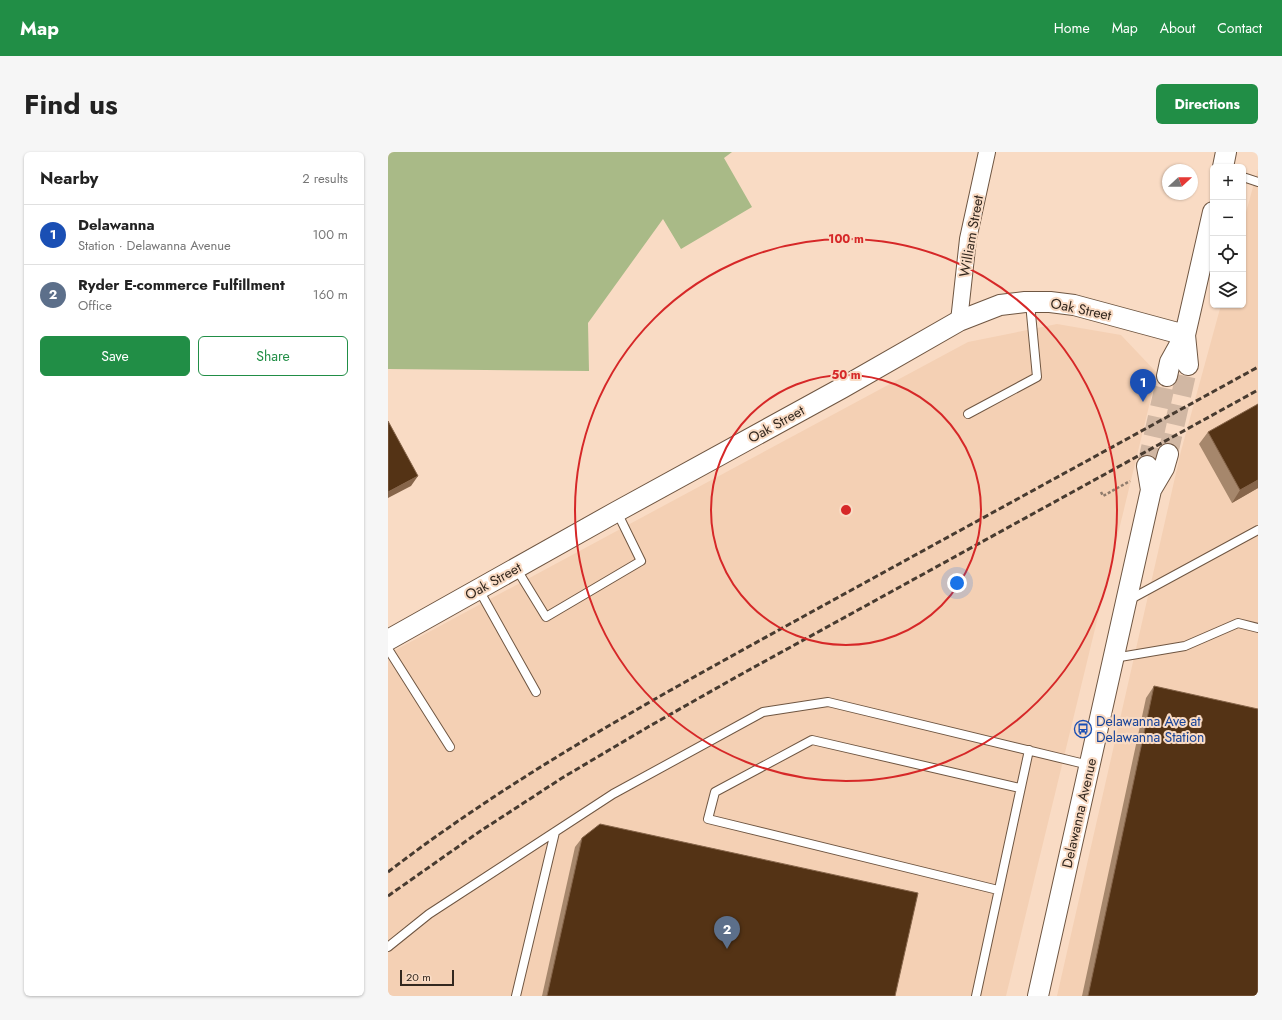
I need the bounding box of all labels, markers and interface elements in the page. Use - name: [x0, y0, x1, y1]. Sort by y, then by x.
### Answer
- text: Map: [20, 15, 59, 42]
- text: Home: [1054, 18, 1090, 38]
- text: Map: [1112, 18, 1138, 38]
- text: About: [1160, 18, 1195, 38]
- text: Contact: [1217, 18, 1262, 38]
- text: Find us: [24, 84, 118, 125]
- button: Directions: [1156, 84, 1258, 124]
- north arrow: [1162, 164, 1198, 200]
- map controls: [1210, 164, 1246, 308]
- button: +: [1210, 164, 1246, 200]
- text: Nearby: [40, 166, 98, 190]
- text: 2 results: [302, 169, 348, 188]
- street label: William Street: [954, 193, 988, 279]
- button: −: [1210, 200, 1246, 236]
- text: Delawanna: [78, 214, 155, 236]
- text: 1: [50, 225, 56, 244]
- text: 100 m: [313, 225, 348, 244]
- text: 100 m: [828, 230, 864, 248]
- text: Station · Delawanna Avenue: [78, 236, 231, 255]
- button: locate: [1210, 236, 1246, 272]
- button: layers: [1210, 272, 1246, 308]
- text: Ryder E-commerce Fulfillment: [78, 274, 285, 296]
- text: 2: [49, 285, 57, 304]
- text: 160 m: [313, 285, 348, 304]
- street label: Oak Street: [1049, 293, 1114, 325]
- text: Office: [78, 296, 112, 315]
- button: Save: [40, 336, 190, 376]
- button: Share: [198, 336, 348, 376]
- text: 50 m: [831, 366, 861, 384]
- pin: 1: [1130, 369, 1156, 402]
- street label: Oak Street: [744, 400, 808, 448]
- centre of rings: [839, 503, 853, 517]
- street label: Oak Street: [461, 557, 525, 605]
- your location: [947, 573, 967, 593]
- place label: Delawanna Ave at Delawanna Station: [1096, 711, 1204, 747]
- bus stop icon: Delawanna Ave at Delawanna Station: [1073, 719, 1093, 739]
- street label: Delawanna Avenue: [1057, 756, 1101, 870]
- pin: 2: [714, 916, 740, 949]
- scale bar: [400, 968, 454, 987]
- text: 20 m: [406, 969, 431, 985]

